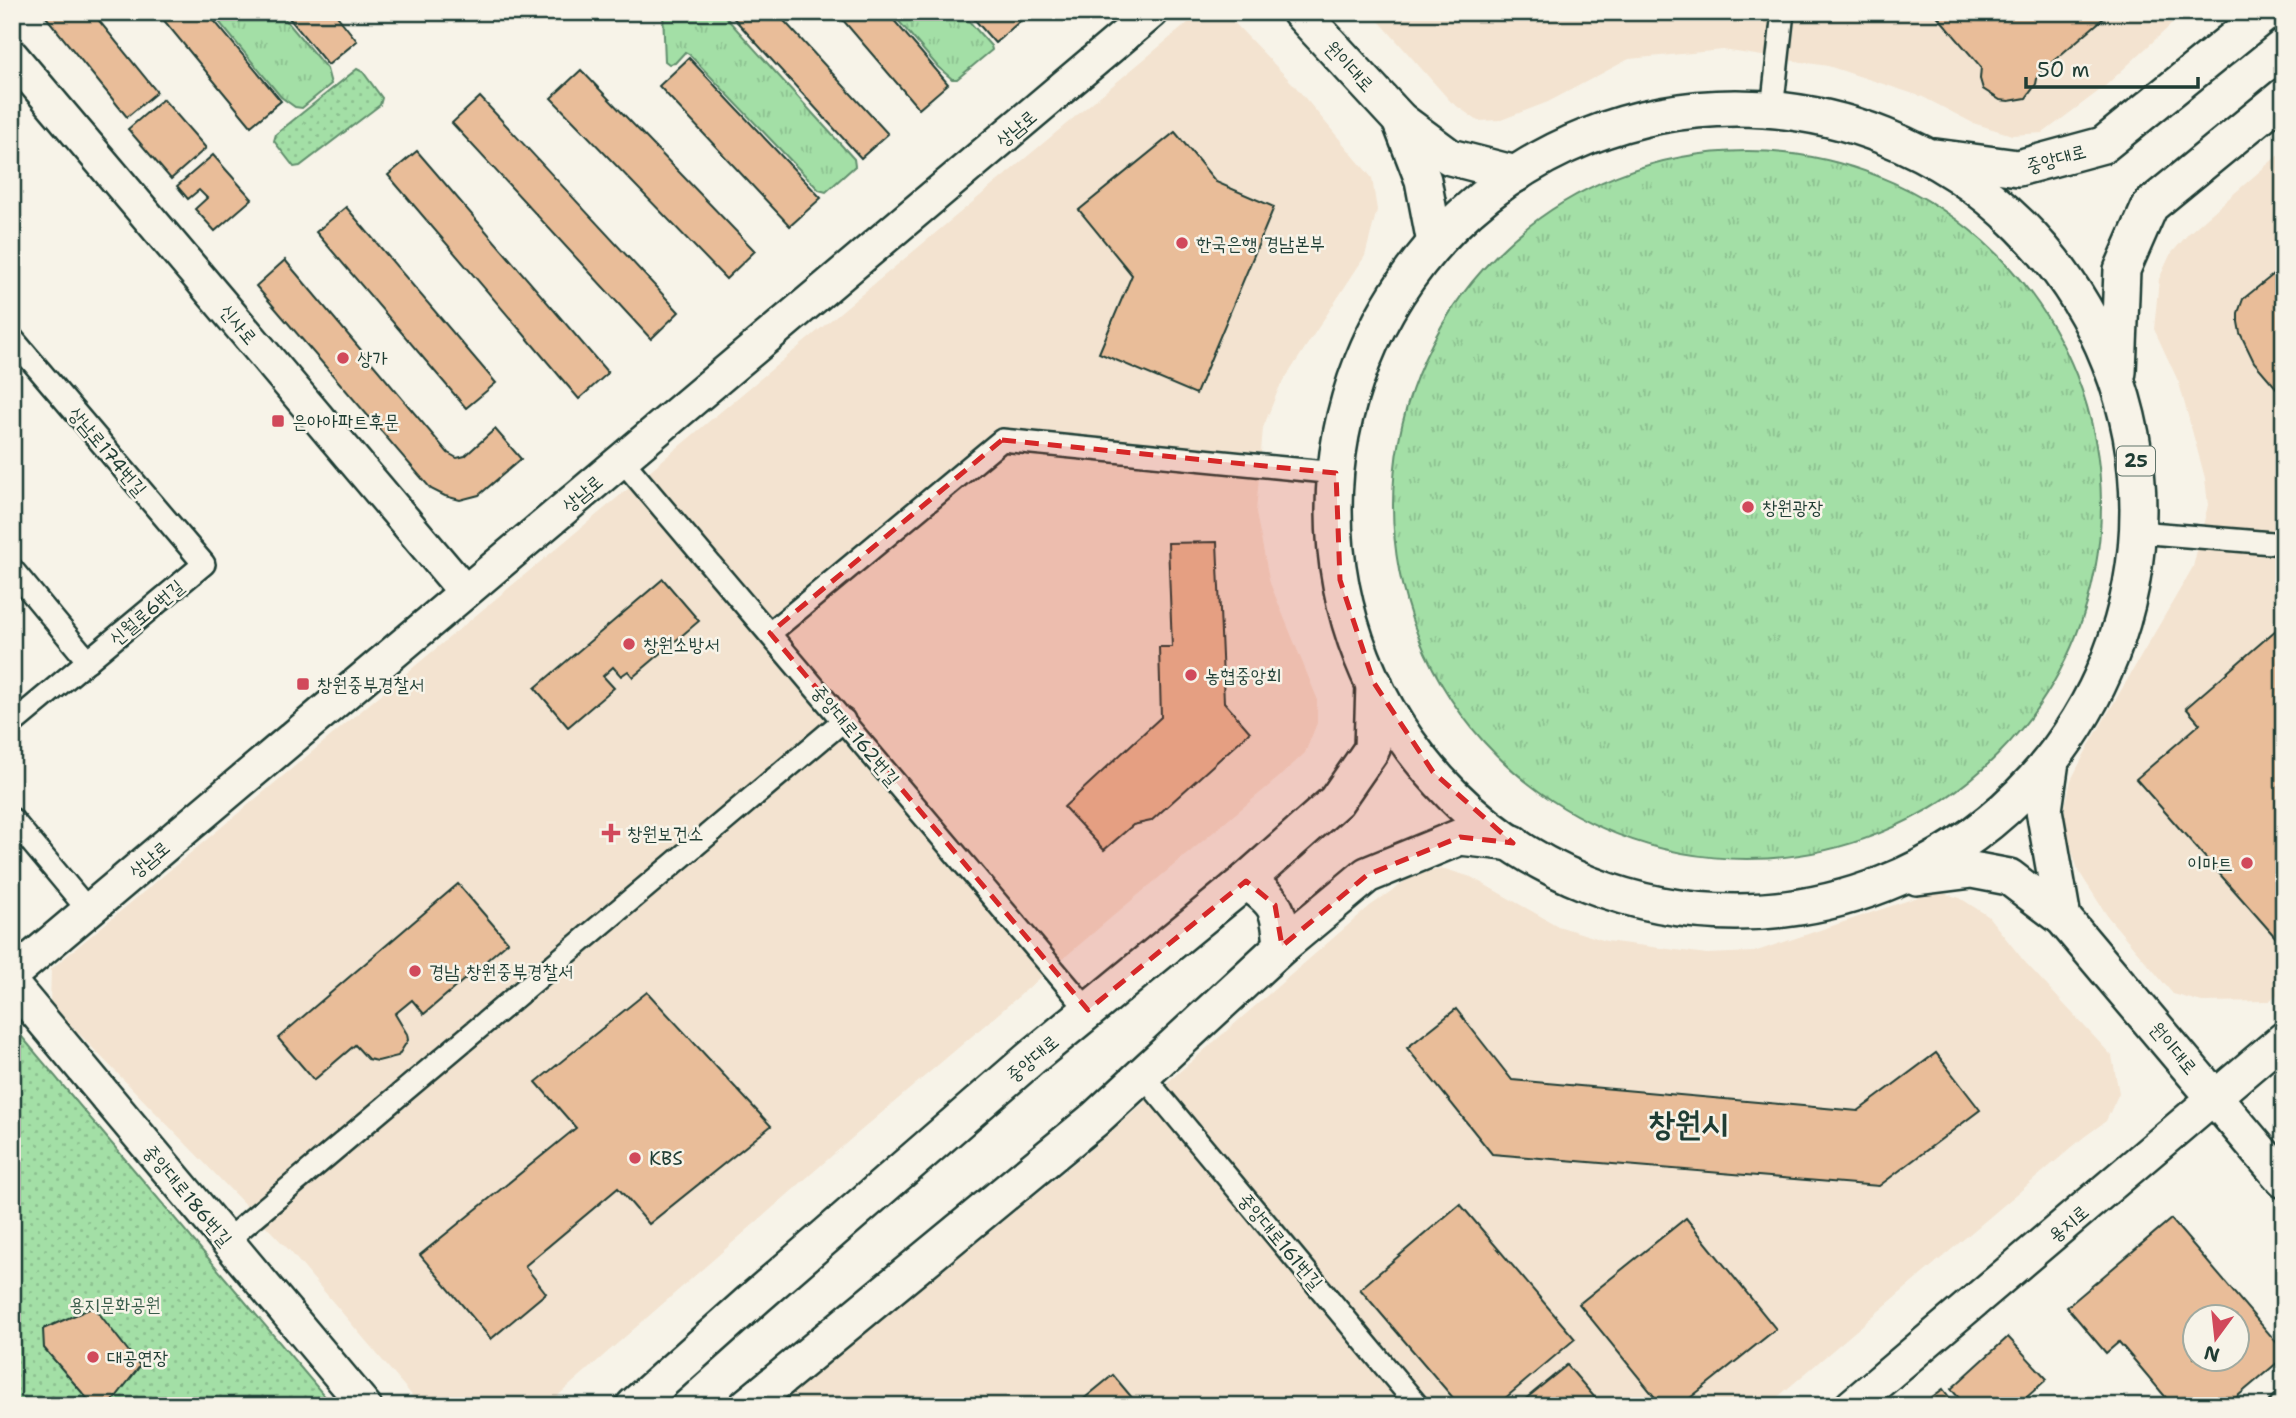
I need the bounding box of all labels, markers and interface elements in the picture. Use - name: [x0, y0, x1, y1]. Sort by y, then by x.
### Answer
- street label: 원이대로: [1320, 35, 1380, 97]
- scale bar: [2026, 46, 2198, 90]
- text: 50 m: [2037, 56, 2090, 84]
- street label: 상남로: [991, 104, 1042, 153]
- street label: 중앙대로: [2023, 138, 2089, 178]
- place label: 한국은행 경남본부: [1196, 231, 1325, 256]
- marker: 한국은행 경남본부: [1174, 235, 1190, 251]
- street label: 신사로: [214, 299, 263, 350]
- place label: 상가: [357, 346, 388, 371]
- marker: 상가: [335, 350, 351, 366]
- street label: 상남로174번길: [63, 401, 152, 501]
- place label: 은아아파트후문: [292, 409, 399, 434]
- marker: 은아아파트후문: [270, 413, 286, 429]
- road number: 25: [2117, 447, 2155, 476]
- street label: 상남로: [557, 469, 608, 518]
- place label: 창원광장: [1762, 495, 1823, 520]
- marker: 창원광장: [1740, 499, 1756, 515]
- street label: 신월로6번길: [104, 574, 189, 651]
- place label: 창원소방서: [643, 632, 719, 657]
- marker: 창원소방서: [621, 636, 637, 652]
- place label: 농협중앙회: [1205, 663, 1281, 688]
- marker: 농협중앙회: [1183, 667, 1199, 683]
- place label: 창원중부경찰서: [317, 672, 424, 697]
- marker: 창원중부경찰서: [295, 676, 311, 692]
- street label: 중앙대로162번길: [806, 680, 905, 791]
- place label: 창원보건소: [627, 821, 703, 846]
- marker: 창원보건소: [601, 823, 621, 843]
- street label: 상남로: [124, 835, 175, 884]
- place label: 이마트: [2187, 851, 2233, 876]
- marker: 이마트: [2239, 855, 2255, 871]
- place label: 경남 창원중부경찰서: [429, 959, 573, 984]
- marker: 경남 창원중부경찰서: [407, 963, 423, 979]
- street label: 원이대로: [2144, 1017, 2203, 1080]
- street label: 중앙대로: [1001, 1029, 1064, 1088]
- district label: 창원시: [1648, 1101, 1728, 1146]
- street label: 중앙대로186번길: [138, 1139, 238, 1251]
- place label: KBS: [649, 1146, 683, 1171]
- marker: KBS: [627, 1150, 643, 1166]
- street label: 중앙대로161번길: [1233, 1188, 1328, 1295]
- street label: 용지로: [2043, 1199, 2094, 1248]
- park label: 용지문화공원: [69, 1292, 161, 1317]
- north arrow: [2180, 1302, 2250, 1372]
- text: N: [2201, 1340, 2222, 1368]
- place label: 대공연장: [107, 1345, 168, 1370]
- marker: 대공연장: [85, 1349, 101, 1365]

